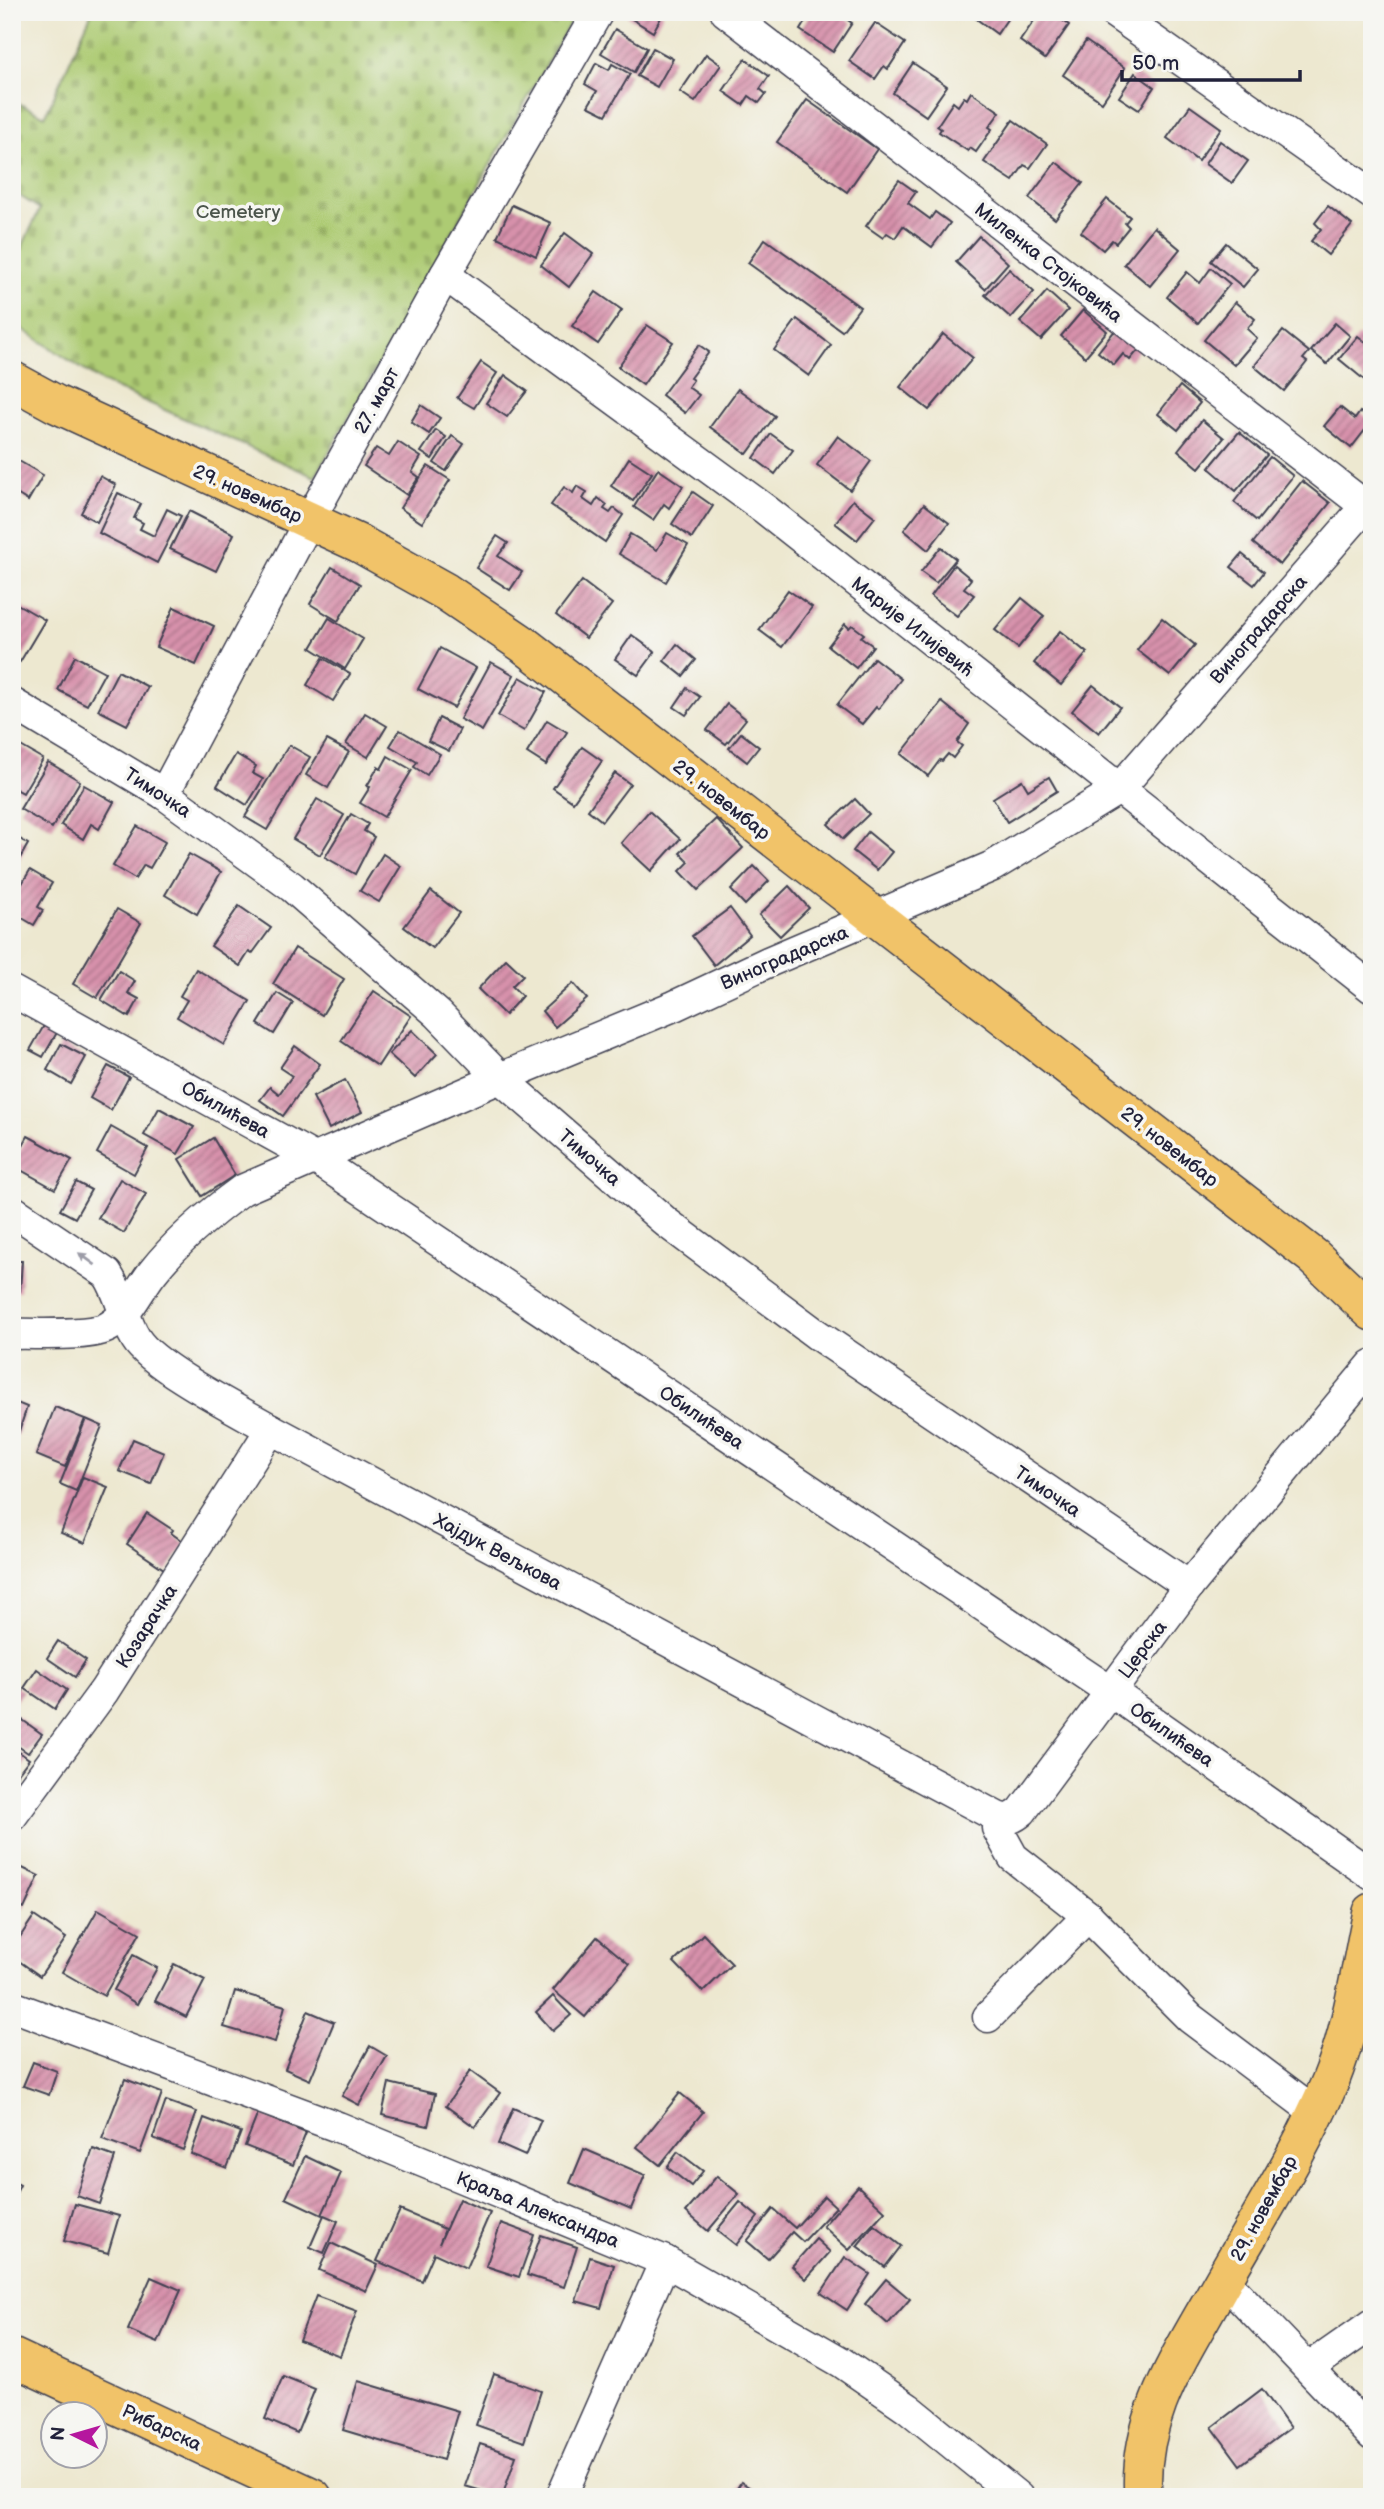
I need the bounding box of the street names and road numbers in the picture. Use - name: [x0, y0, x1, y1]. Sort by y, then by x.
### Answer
- street label: Миленка Стојковића: [970, 198, 1127, 328]
- street label: 27. март: [350, 363, 405, 438]
- street label: 29. новембар: [189, 460, 306, 529]
- street label: Виноградарска: [1206, 571, 1313, 689]
- street label: Марије Илијевић: [846, 572, 978, 682]
- street label: 29. новембар: [668, 755, 775, 845]
- street label: Тимочка: [120, 763, 195, 823]
- street label: Виноградарска: [717, 921, 852, 996]
- street label: Обилићева: [177, 1077, 273, 1144]
- street label: 29. новембар: [1116, 1102, 1223, 1192]
- street label: Тимочка: [553, 1125, 625, 1191]
- street label: Обилићева: [654, 1382, 748, 1455]
- street label: Тимочка: [1010, 1462, 1085, 1523]
- street label: Хајдук Вељкова: [429, 1509, 565, 1596]
- street label: Козарачка: [112, 1581, 183, 1673]
- street label: Церска: [1114, 1617, 1172, 1683]
- street label: Обилићева: [1125, 1698, 1218, 1773]
- street label: 29. новембар: [1226, 2152, 1303, 2266]
- street label: Краља Александра: [453, 2167, 622, 2254]
- street label: Рибарска: [118, 2400, 205, 2457]

